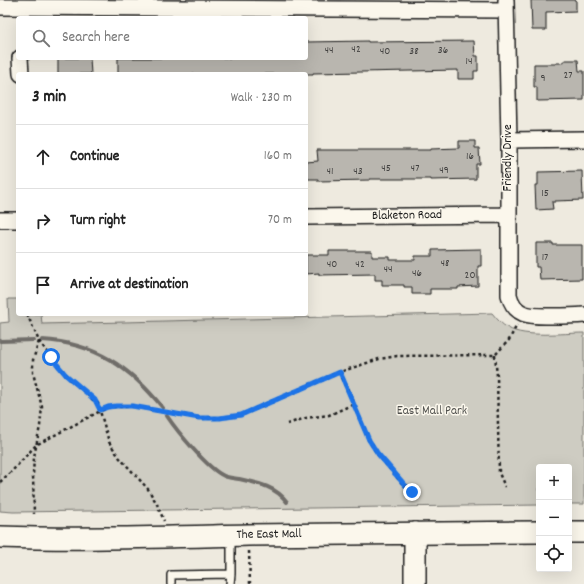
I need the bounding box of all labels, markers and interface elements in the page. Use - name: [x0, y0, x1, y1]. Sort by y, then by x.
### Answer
- search box: [16, 16, 308, 60]
- icon: search: [30, 27, 52, 49]
- text: Search here: [62, 27, 130, 49]
- house number: 42: [351, 42, 361, 58]
- house number: 44: [324, 43, 334, 59]
- house number: 36: [438, 43, 448, 59]
- house number: 40: [380, 44, 390, 60]
- house number: 38: [409, 44, 419, 60]
- house number: 14: [466, 54, 472, 70]
- house number: 27: [563, 68, 573, 84]
- house number: 9: [540, 71, 546, 87]
- text: 3 min: [32, 86, 66, 110]
- text: Walk · 230 m: [231, 89, 292, 108]
- street label: Friendly Drive: [499, 124, 518, 192]
- icon: ahead: [32, 146, 54, 168]
- text: Continue: [70, 146, 119, 168]
- text: 160 m: [264, 147, 292, 166]
- house number: 16: [466, 149, 474, 165]
- house number: 45: [381, 161, 391, 177]
- house number: 47: [411, 161, 419, 177]
- house number: 49: [439, 163, 449, 179]
- house number: 41: [327, 164, 333, 180]
- house number: 43: [353, 164, 363, 180]
- house number: 15: [541, 186, 549, 202]
- street label: Blaketon Road: [372, 206, 442, 226]
- icon: right: [32, 210, 54, 232]
- text: Turn right: [70, 210, 126, 232]
- text: 70 m: [268, 211, 292, 230]
- house number: 17: [542, 250, 548, 266]
- house number: 48: [441, 256, 449, 272]
- house number: 40: [327, 257, 337, 273]
- house number: 42: [355, 257, 365, 273]
- house number: 44: [383, 262, 393, 278]
- house number: 46: [412, 266, 422, 282]
- house number: 20: [465, 268, 475, 284]
- icon: arrive: [32, 274, 54, 296]
- text: Arrive at destination: [70, 274, 188, 296]
- route start: [42, 348, 60, 366]
- park label: East Mall Park: [397, 402, 467, 421]
- map controls: [536, 464, 572, 572]
- button: +: [536, 464, 572, 500]
- route end: [403, 483, 421, 501]
- button: −: [536, 500, 572, 536]
- street label: The East Mall: [236, 525, 302, 545]
- button: locate: [536, 536, 572, 572]

